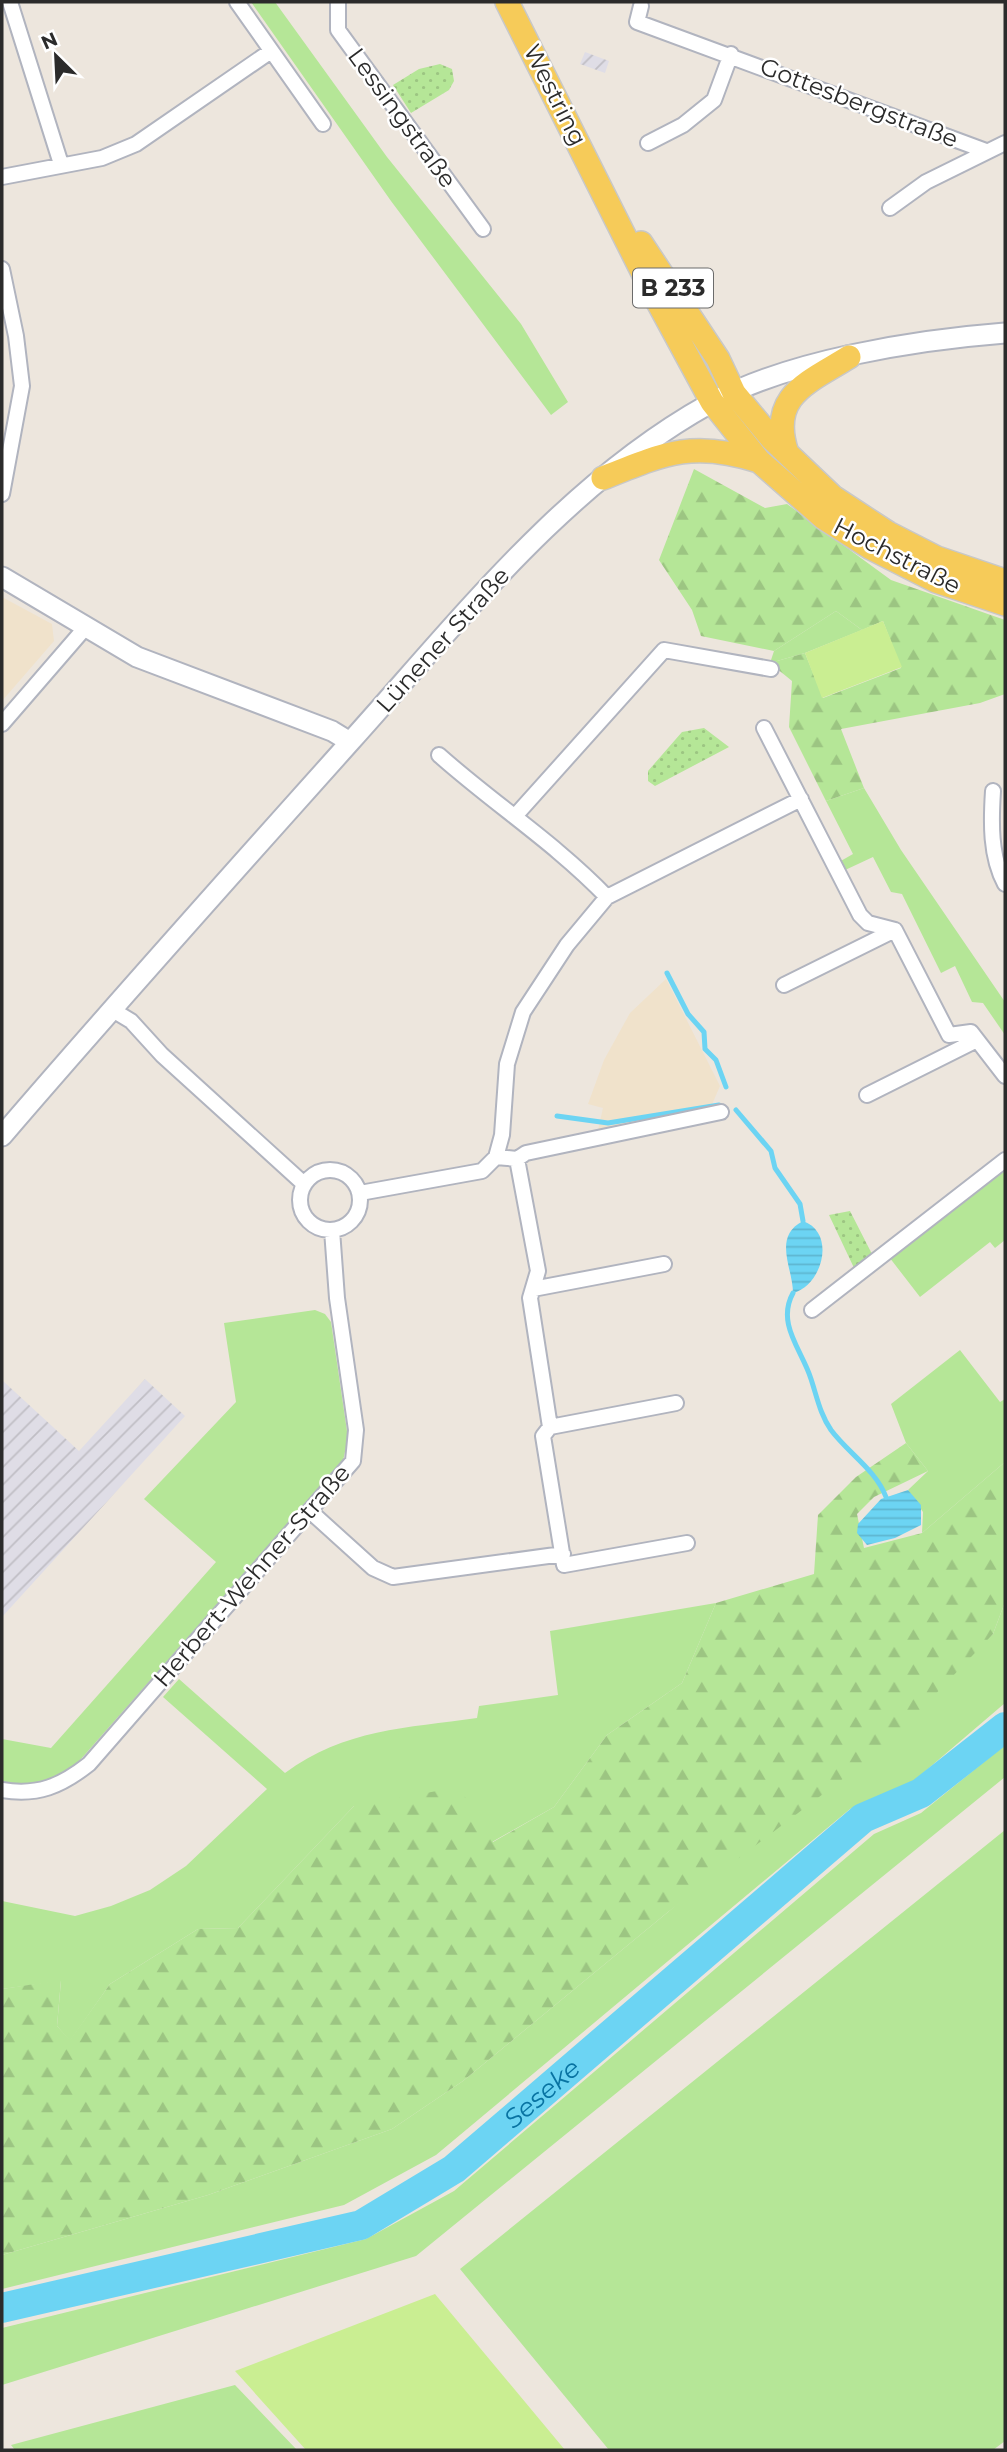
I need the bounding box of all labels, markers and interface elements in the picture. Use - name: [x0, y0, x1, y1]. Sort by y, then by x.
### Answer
- north arrow: [21, 21, 91, 91]
- text: N: [38, 27, 61, 55]
- street label: Westring: [518, 39, 593, 150]
- street label: Lessingstraße: [342, 42, 463, 193]
- street label: Gottesbergstraße: [756, 51, 962, 154]
- road number: B 233: [633, 268, 713, 308]
- street label: Hochstraße: [829, 511, 966, 600]
- street label: Lünener Straße: [370, 561, 515, 718]
- street label: Herbert-Wehner-Straße: [147, 1459, 356, 1693]
- water label: Seseke: [497, 2052, 587, 2135]

